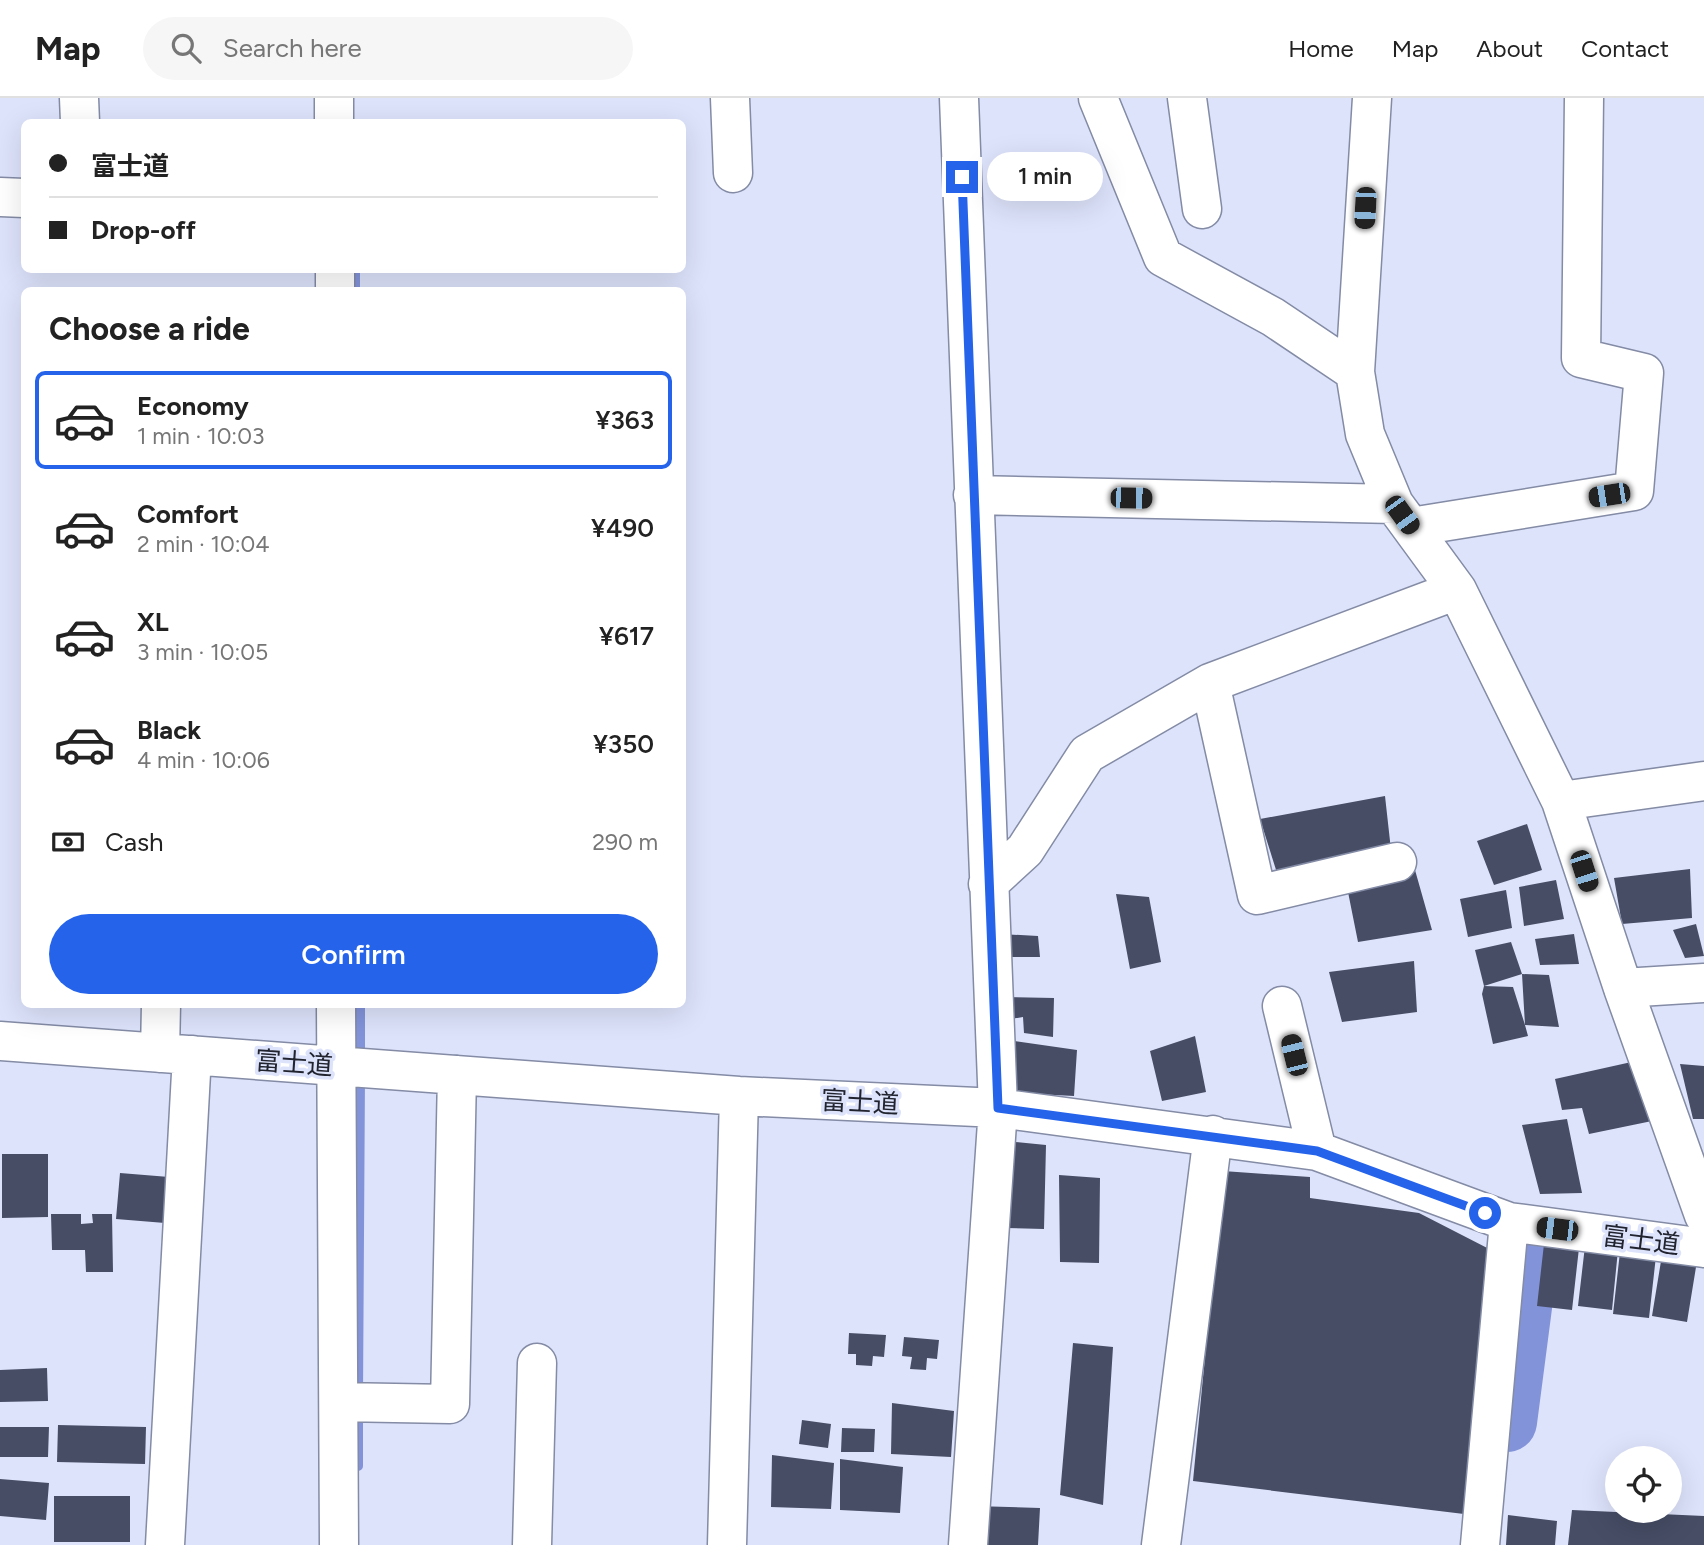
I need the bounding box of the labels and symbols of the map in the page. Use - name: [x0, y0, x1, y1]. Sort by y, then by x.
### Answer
- callout: 1 min: [986, 153, 1102, 202]
- route end: [946, 161, 978, 193]
- car: [1354, 186, 1377, 230]
- car: [1587, 481, 1632, 509]
- car: [1110, 487, 1153, 509]
- car: [1382, 492, 1423, 538]
- car: [1568, 848, 1601, 894]
- car: [1279, 1032, 1310, 1078]
- street label: 富士道: [254, 1044, 334, 1082]
- street label: 富士道: [820, 1084, 900, 1120]
- route start: [1469, 1197, 1501, 1229]
- car: [1535, 1216, 1580, 1242]
- street label: 富士道: [1600, 1219, 1682, 1261]

